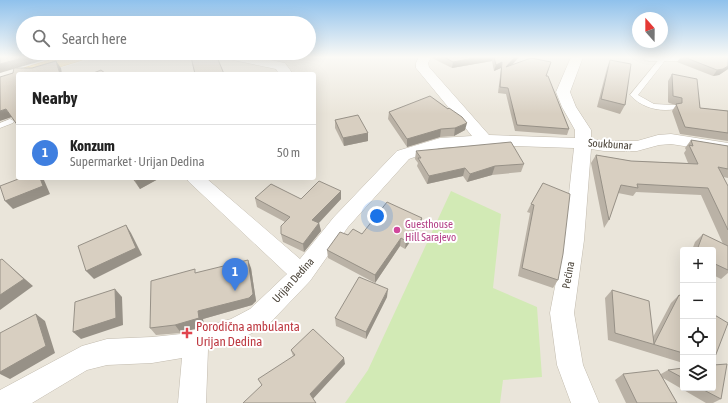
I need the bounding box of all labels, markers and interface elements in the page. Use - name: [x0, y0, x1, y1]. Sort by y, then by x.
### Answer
- north arrow: [632, 12, 668, 48]
- search box: [16, 16, 316, 60]
- icon: search: [30, 27, 52, 49]
- text: Search here: [62, 30, 127, 47]
- text: Nearby: [32, 88, 78, 108]
- street label: Soukbunar: [588, 136, 633, 152]
- text: Konzum: [70, 137, 115, 154]
- text: 1: [42, 145, 48, 160]
- text: 50 m: [277, 145, 300, 160]
- text: Supermarket · Urijan Dedina: [70, 154, 205, 169]
- your location: [367, 206, 387, 226]
- place label: Guesthouse Hill Sarajevo: [405, 218, 456, 243]
- marker: Guesthouse Hill Sarajevo: [392, 225, 402, 235]
- map controls: [680, 247, 716, 391]
- button: +: [680, 247, 716, 283]
- street label: Urijan Dedina: [270, 255, 316, 305]
- pin: 1: [222, 258, 248, 291]
- street label: Pećina: [560, 261, 576, 289]
- button: −: [680, 283, 716, 319]
- place label: Porodična ambulanta Urijan Dedina: [196, 319, 300, 349]
- button: locate: [680, 319, 716, 355]
- marker: Porodična ambulanta Urijan Dedina: [181, 327, 193, 339]
- button: layers: [680, 355, 716, 391]

